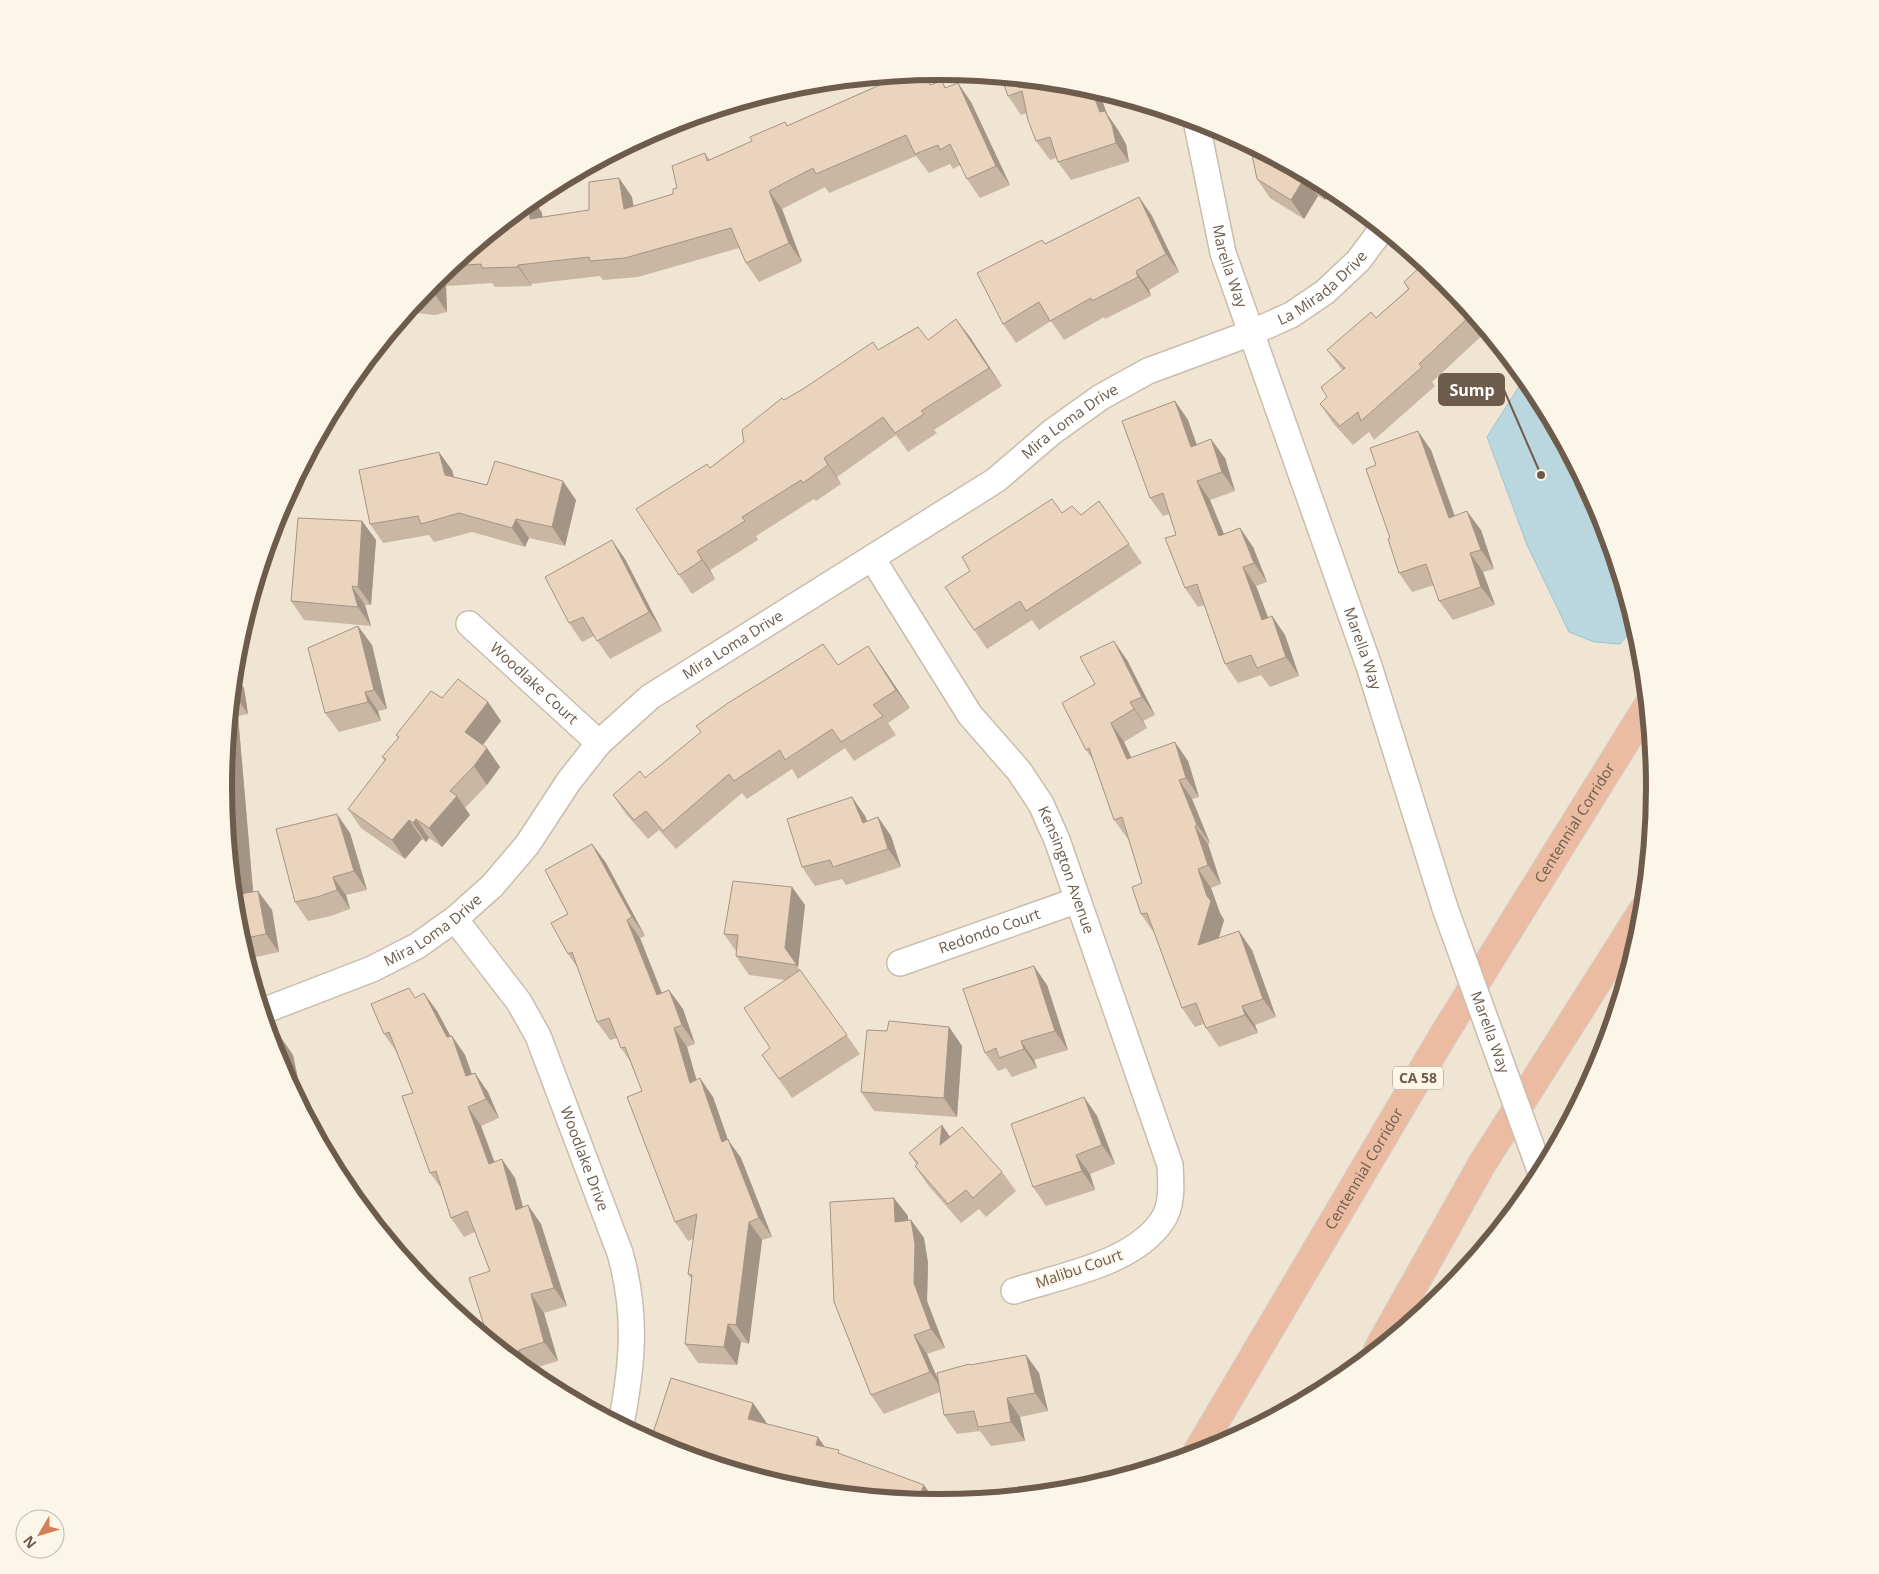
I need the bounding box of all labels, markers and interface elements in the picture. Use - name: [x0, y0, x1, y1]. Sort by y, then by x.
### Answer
- street label: Marella Way: [1208, 223, 1253, 310]
- street label: La Mirada Drive: [1274, 247, 1371, 329]
- callout: Sump: [1439, 374, 1504, 405]
- street label: Mira Loma Drive: [1017, 379, 1121, 463]
- text: Sump: [1449, 379, 1495, 401]
- street label: Marella Way: [1340, 604, 1387, 692]
- street label: Mira Loma Drive: [678, 605, 787, 683]
- street label: Woodlake Court: [486, 637, 583, 728]
- street label: Centennial Corridor: [1529, 759, 1619, 886]
- street label: Kensington Avenue: [1034, 803, 1100, 936]
- street label: Mira Loma Drive: [380, 889, 485, 970]
- street label: Redondo Court: [936, 903, 1043, 958]
- street label: Marella Way: [1467, 988, 1515, 1076]
- road number: CA 58: [1393, 1066, 1443, 1090]
- street label: Woodlake Drive: [556, 1103, 614, 1214]
- street label: Centennial Corridor: [1320, 1104, 1407, 1233]
- street label: Malibu Court: [1032, 1244, 1125, 1292]
- north arrow: [15, 1509, 65, 1559]
- text: N: [18, 1532, 40, 1553]

